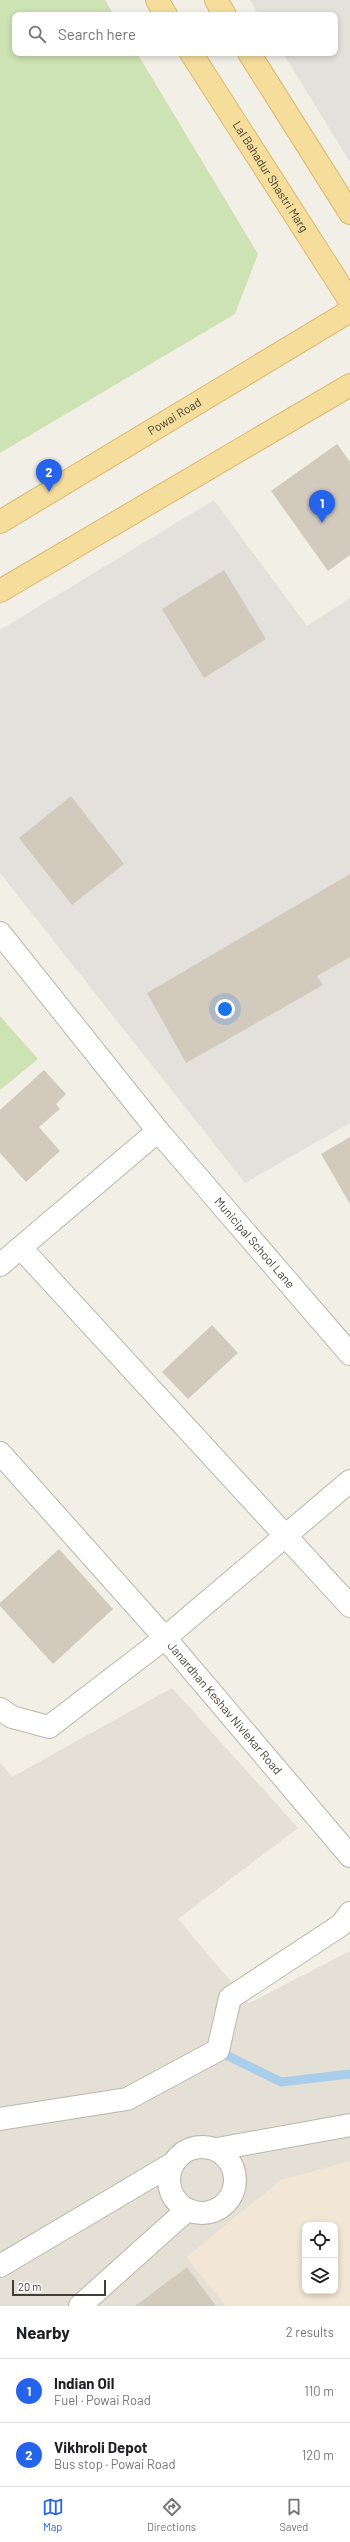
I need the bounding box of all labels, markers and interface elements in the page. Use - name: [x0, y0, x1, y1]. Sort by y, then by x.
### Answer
- search box: [12, 12, 338, 56]
- icon: search: [26, 23, 48, 45]
- text: Search here: [58, 25, 136, 43]
- street label: Lal Bahadur Shastri Marg: [230, 118, 312, 234]
- street label: Powai Road: [145, 394, 203, 437]
- pin: 2: [36, 459, 62, 492]
- pin: 1: [309, 490, 335, 523]
- your location: [215, 999, 235, 1019]
- street label: Municipal School Lane: [212, 1194, 298, 1291]
- street label: Janardhan Keshav Nivlekar Road: [165, 1638, 285, 1777]
- map controls: [302, 2222, 338, 2294]
- button: locate: [302, 2222, 338, 2258]
- button: layers: [302, 2258, 338, 2294]
- scale bar: [12, 2278, 106, 2297]
- text: 20 m: [18, 2280, 41, 2293]
- text: Nearby: [16, 2322, 70, 2342]
- text: 2 results: [286, 2324, 334, 2340]
- text: Indian Oil: [54, 2374, 114, 2392]
- text: 1: [27, 2383, 31, 2399]
- text: 110 m: [304, 2383, 334, 2399]
- text: Fuel · Powai Road: [54, 2392, 151, 2408]
- text: Vikhroli Depot: [54, 2438, 148, 2456]
- text: 2: [25, 2447, 33, 2463]
- text: 120 m: [302, 2447, 334, 2463]
- text: Bus stop · Powai Road: [54, 2456, 176, 2472]
- tab: Map: [42, 2496, 64, 2533]
- tab: Directions: [147, 2496, 196, 2533]
- tab: Saved: [279, 2496, 308, 2533]

